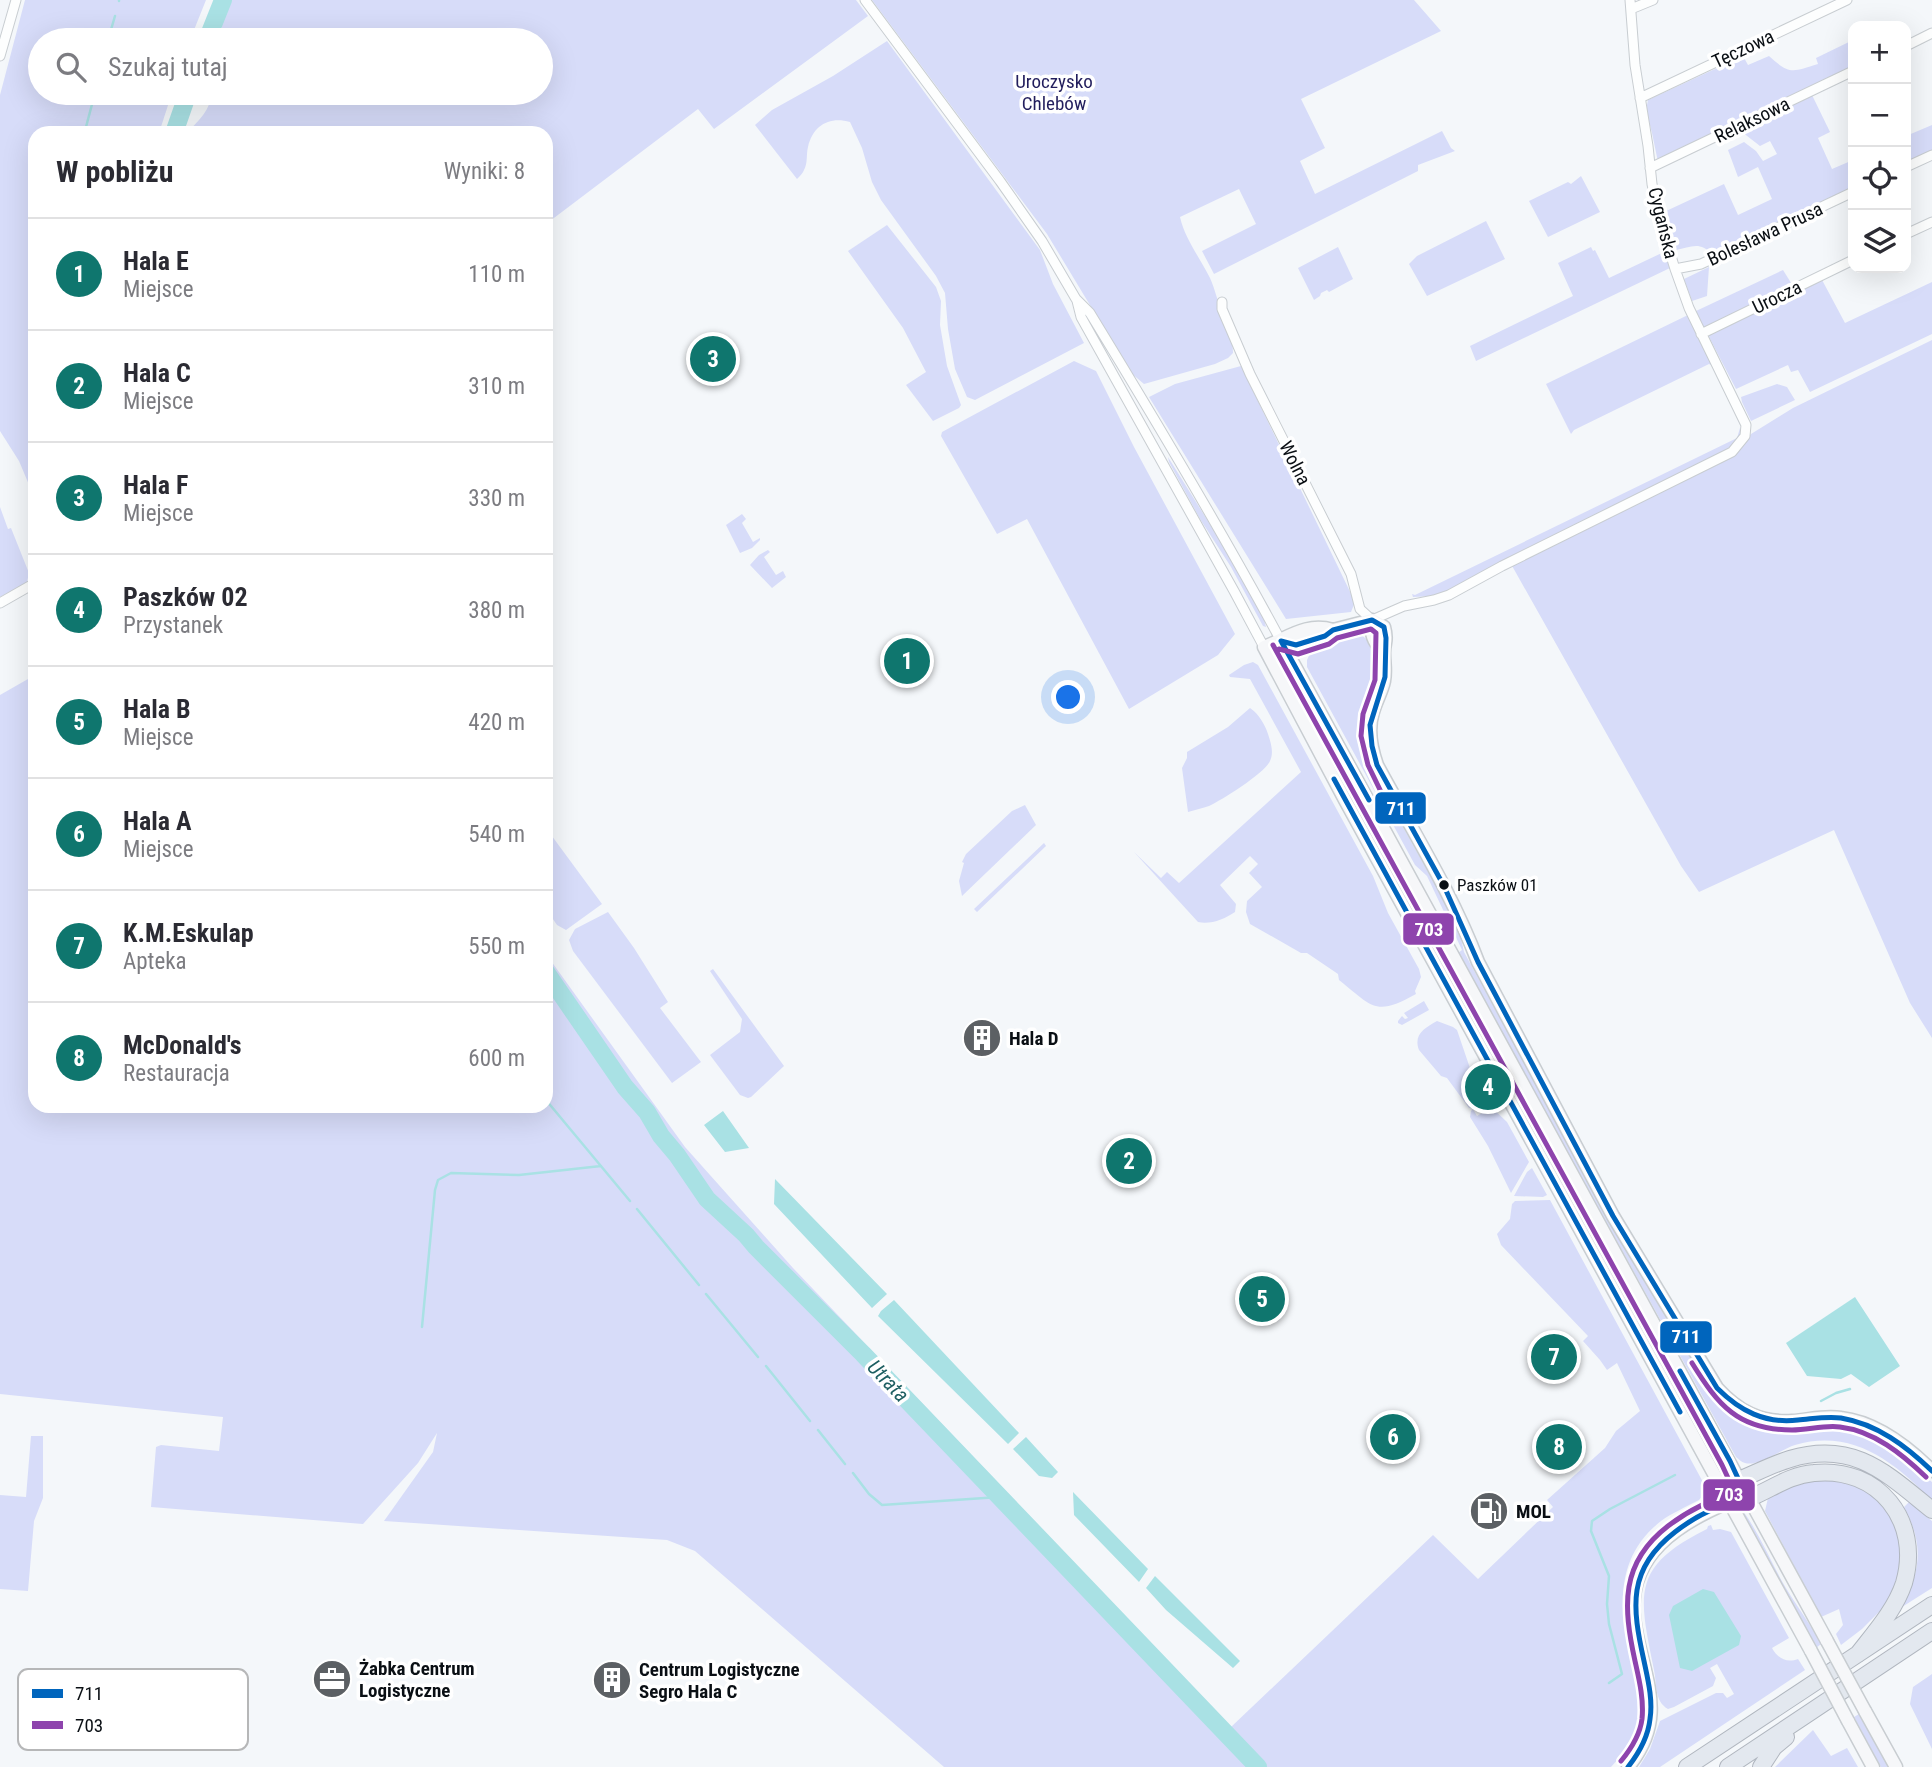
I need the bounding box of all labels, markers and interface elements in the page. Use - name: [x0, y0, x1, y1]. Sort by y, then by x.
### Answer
- map controls: [1848, 21, 1911, 273]
- button: +: [1848, 21, 1911, 84]
- street label: Tęczowa: [1708, 25, 1778, 73]
- search box: [28, 28, 553, 105]
- icon: search: [52, 48, 90, 86]
- text: Szukaj tutaj: [108, 52, 228, 82]
- park label: Uroczysko Chlebów: [1015, 70, 1093, 115]
- button: −: [1848, 84, 1911, 147]
- street label: Relaksowa: [1711, 92, 1793, 148]
- button: locate: [1848, 147, 1911, 210]
- text: W pobliżu: [56, 154, 173, 189]
- text: Wyniki: 8: [444, 158, 525, 185]
- street label: Cygańska: [1643, 185, 1683, 261]
- street label: Bolesława Prusa: [1704, 197, 1826, 271]
- button: layers: [1848, 210, 1911, 273]
- text: Hala E: [123, 246, 189, 276]
- text: 1: [73, 261, 85, 288]
- text: 110 m: [468, 261, 525, 288]
- street label: Urocza: [1749, 275, 1805, 319]
- text: Miejsce: [123, 276, 193, 303]
- pin: 3: [690, 333, 736, 385]
- text: Hala C: [123, 358, 191, 388]
- text: 2: [73, 373, 85, 400]
- text: 310 m: [468, 373, 525, 400]
- text: Miejsce: [123, 388, 193, 415]
- street label: Wolna: [1274, 437, 1316, 489]
- text: Hala F: [123, 470, 188, 500]
- text: 3: [73, 485, 85, 512]
- text: 330 m: [468, 485, 525, 512]
- text: Miejsce: [123, 500, 193, 527]
- text: Paszków 02: [123, 582, 248, 612]
- text: 4: [73, 597, 85, 624]
- text: 380 m: [468, 597, 525, 624]
- text: Przystanek: [123, 612, 223, 639]
- pin: 1: [884, 635, 930, 687]
- your location: [1051, 680, 1085, 714]
- text: Hala B: [123, 694, 191, 724]
- text: 5: [73, 709, 85, 736]
- text: 420 m: [468, 709, 525, 736]
- text: Miejsce: [123, 724, 193, 751]
- line badge: 711: [1374, 791, 1427, 825]
- text: 711: [1387, 797, 1415, 820]
- text: Hala A: [123, 806, 192, 836]
- text: 6: [73, 821, 85, 848]
- text: 540 m: [468, 821, 525, 848]
- text: Miejsce: [123, 836, 193, 863]
- place label: Paszków 01: [1457, 875, 1538, 895]
- marker: Paszków 01: [1437, 878, 1451, 892]
- line badge: 703: [1402, 912, 1455, 946]
- text: K.M.Eskulap: [123, 918, 254, 948]
- text: 703: [1415, 918, 1443, 941]
- text: 7: [73, 933, 85, 960]
- text: 550 m: [468, 933, 525, 960]
- text: Apteka: [123, 948, 187, 975]
- building icon: Hala D: [961, 1017, 1003, 1059]
- place label: Hala D: [1009, 1027, 1058, 1050]
- text: McDonald's: [123, 1030, 242, 1060]
- text: 8: [73, 1045, 85, 1072]
- text: 600 m: [468, 1045, 525, 1072]
- text: Restauracja: [123, 1060, 230, 1087]
- pin: 4: [1465, 1061, 1511, 1113]
- pin: 2: [1106, 1135, 1152, 1187]
- pin: 5: [1239, 1273, 1285, 1325]
- line badge: 711: [1659, 1320, 1713, 1354]
- text: 711: [1672, 1325, 1700, 1348]
- pin: 7: [1531, 1331, 1577, 1383]
- water label: Utrata: [862, 1355, 914, 1407]
- pin: 6: [1370, 1411, 1416, 1463]
- pin: 8: [1536, 1421, 1582, 1473]
- line badge: 703: [1702, 1478, 1756, 1512]
- text: 703: [1715, 1483, 1743, 1506]
- fuel station icon: MOL: [1468, 1490, 1510, 1532]
- place label: MOL: [1516, 1500, 1551, 1523]
- place label: Żabka Centrum Logistyczne: [359, 1657, 475, 1702]
- office icon: Żabka Centrum Logistyczne: [311, 1658, 353, 1700]
- place label: Centrum Logistyczne Segro Hala C: [639, 1658, 800, 1703]
- building icon: Centrum Logistyczne Segro Hala C: [591, 1659, 633, 1701]
- legend: [18, 1669, 248, 1750]
- text: 711: [75, 1682, 103, 1705]
- text: 703: [75, 1714, 103, 1737]

